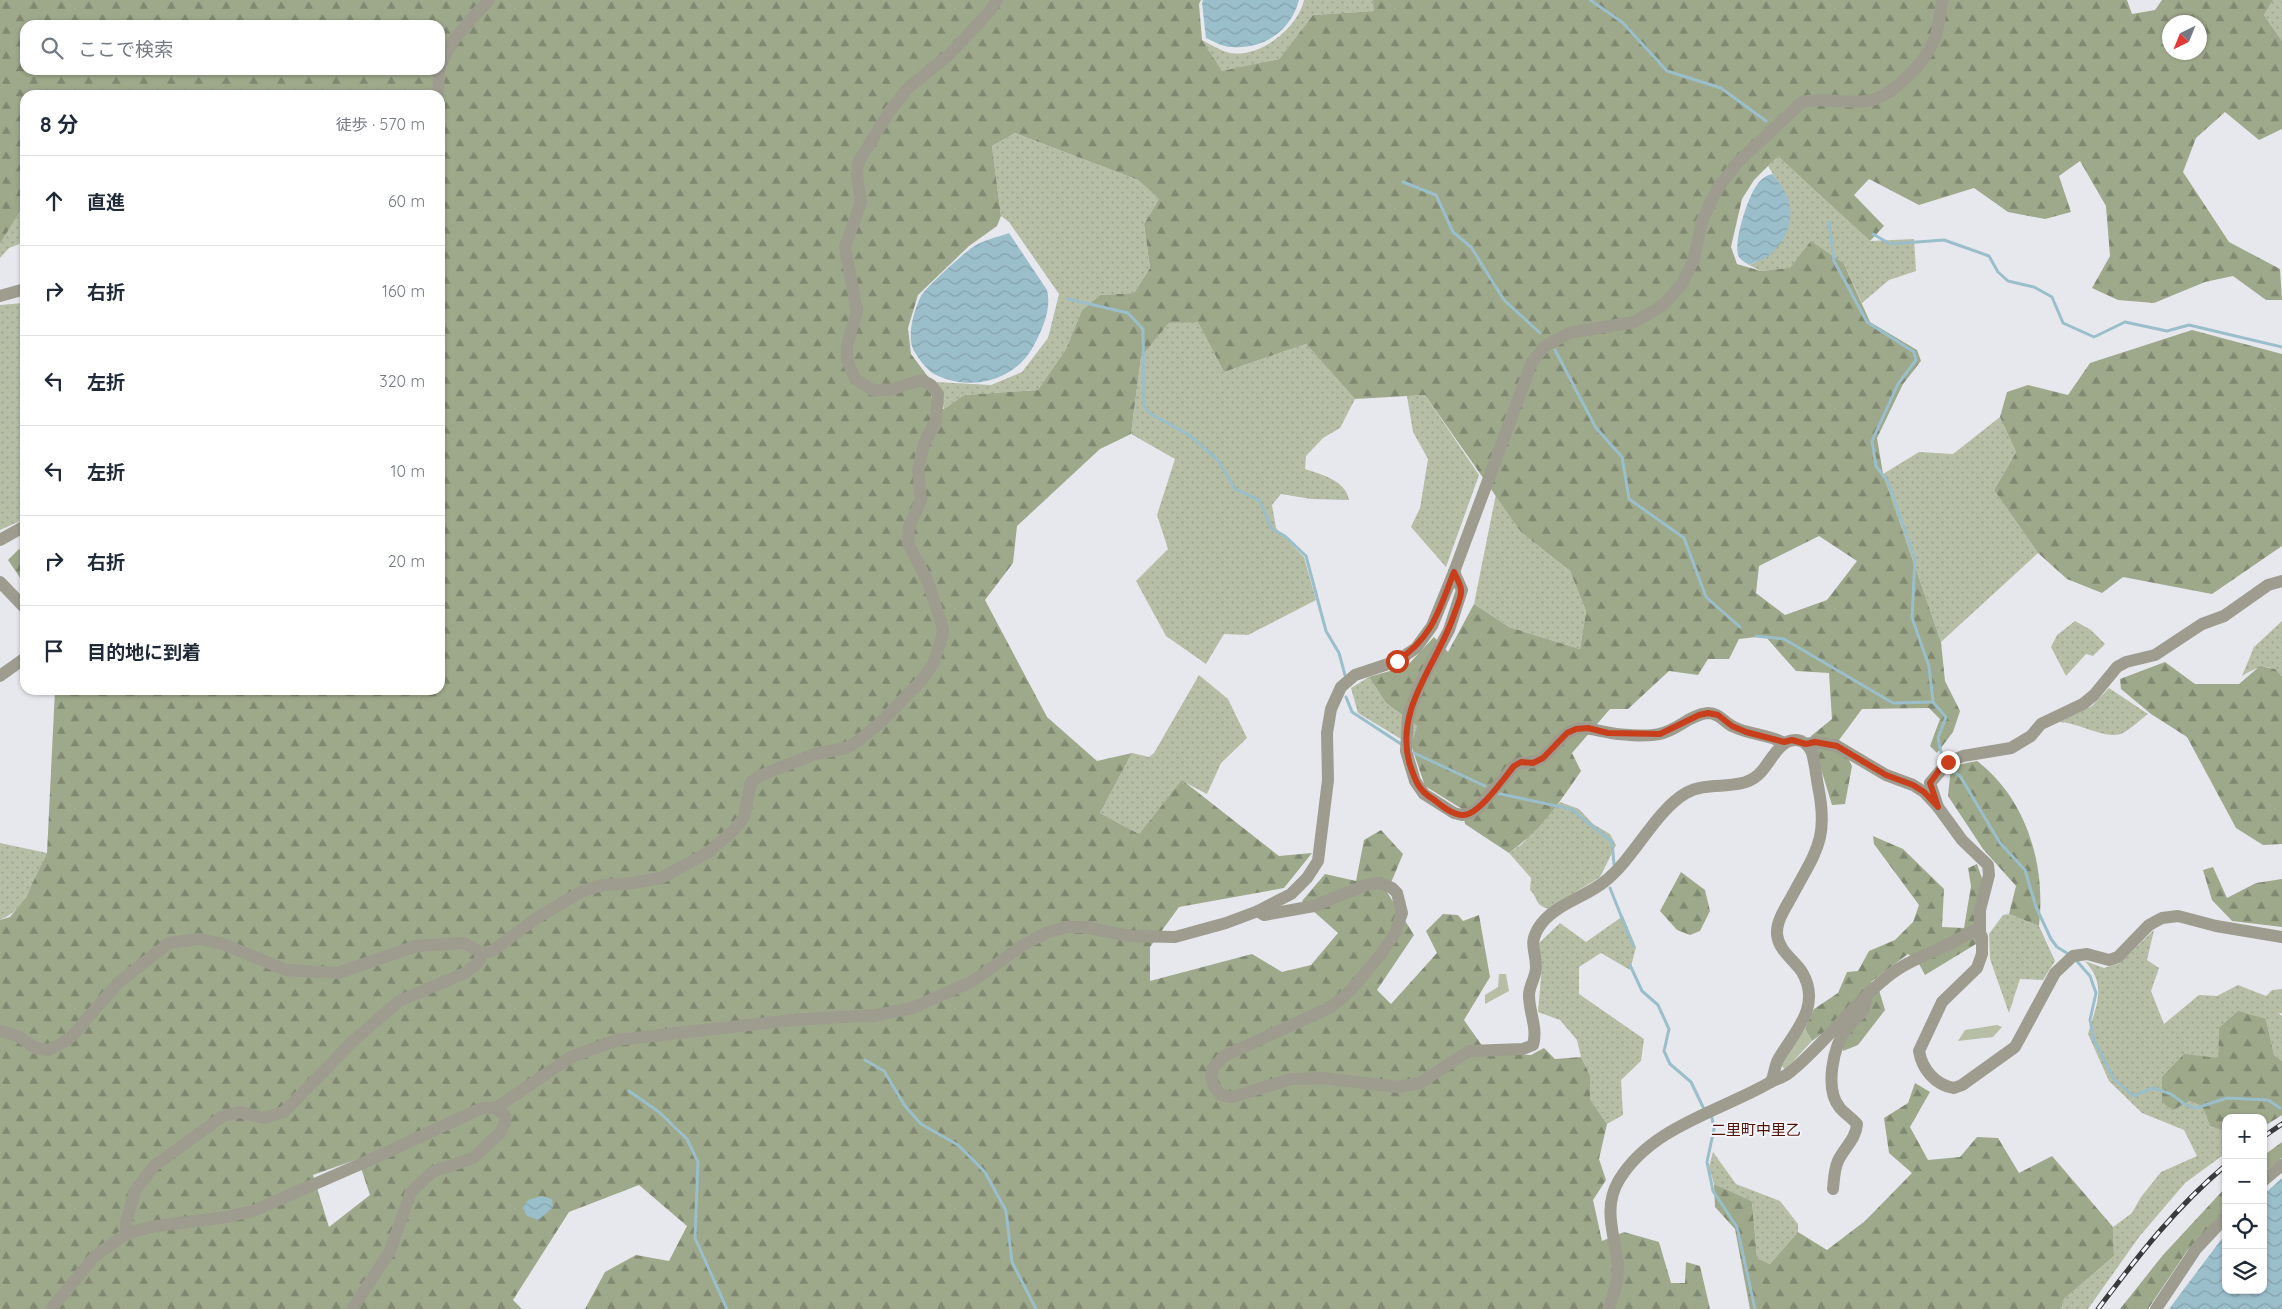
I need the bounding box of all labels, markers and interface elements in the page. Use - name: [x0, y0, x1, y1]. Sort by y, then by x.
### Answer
- north arrow: [2162, 15, 2207, 60]
- search box: [20, 20, 445, 75]
- icon: search: [38, 34, 66, 62]
- text: ここで検索: [78, 37, 173, 61]
- text: 8 分: [40, 111, 78, 137]
- text: 徒歩 · 570 m: [336, 114, 425, 134]
- icon: ahead: [40, 187, 68, 215]
- text: 直進: [87, 190, 125, 214]
- text: 60 m: [388, 191, 425, 211]
- icon: right: [40, 277, 68, 305]
- text: 右折: [87, 280, 125, 304]
- text: 160 m: [382, 281, 425, 301]
- icon: left: [40, 367, 68, 395]
- text: 左折: [87, 370, 125, 394]
- text: 320 m: [379, 371, 425, 391]
- icon: left: [40, 457, 68, 485]
- text: 左折: [87, 460, 125, 484]
- text: 10 m: [391, 461, 425, 481]
- icon: right: [40, 547, 68, 575]
- text: 右折: [87, 550, 125, 574]
- text: 20 m: [388, 551, 425, 571]
- icon: arrive: [40, 637, 68, 665]
- text: 目的地に到着: [87, 640, 201, 664]
- route start: [1386, 650, 1409, 673]
- route end: [1937, 751, 1960, 774]
- map controls: [2222, 1114, 2267, 1294]
- button: +: [2222, 1114, 2267, 1159]
- district label: 二里町中里乙: [1711, 1120, 1801, 1139]
- button: −: [2222, 1159, 2267, 1204]
- button: locate: [2222, 1204, 2267, 1249]
- button: layers: [2222, 1249, 2267, 1294]

